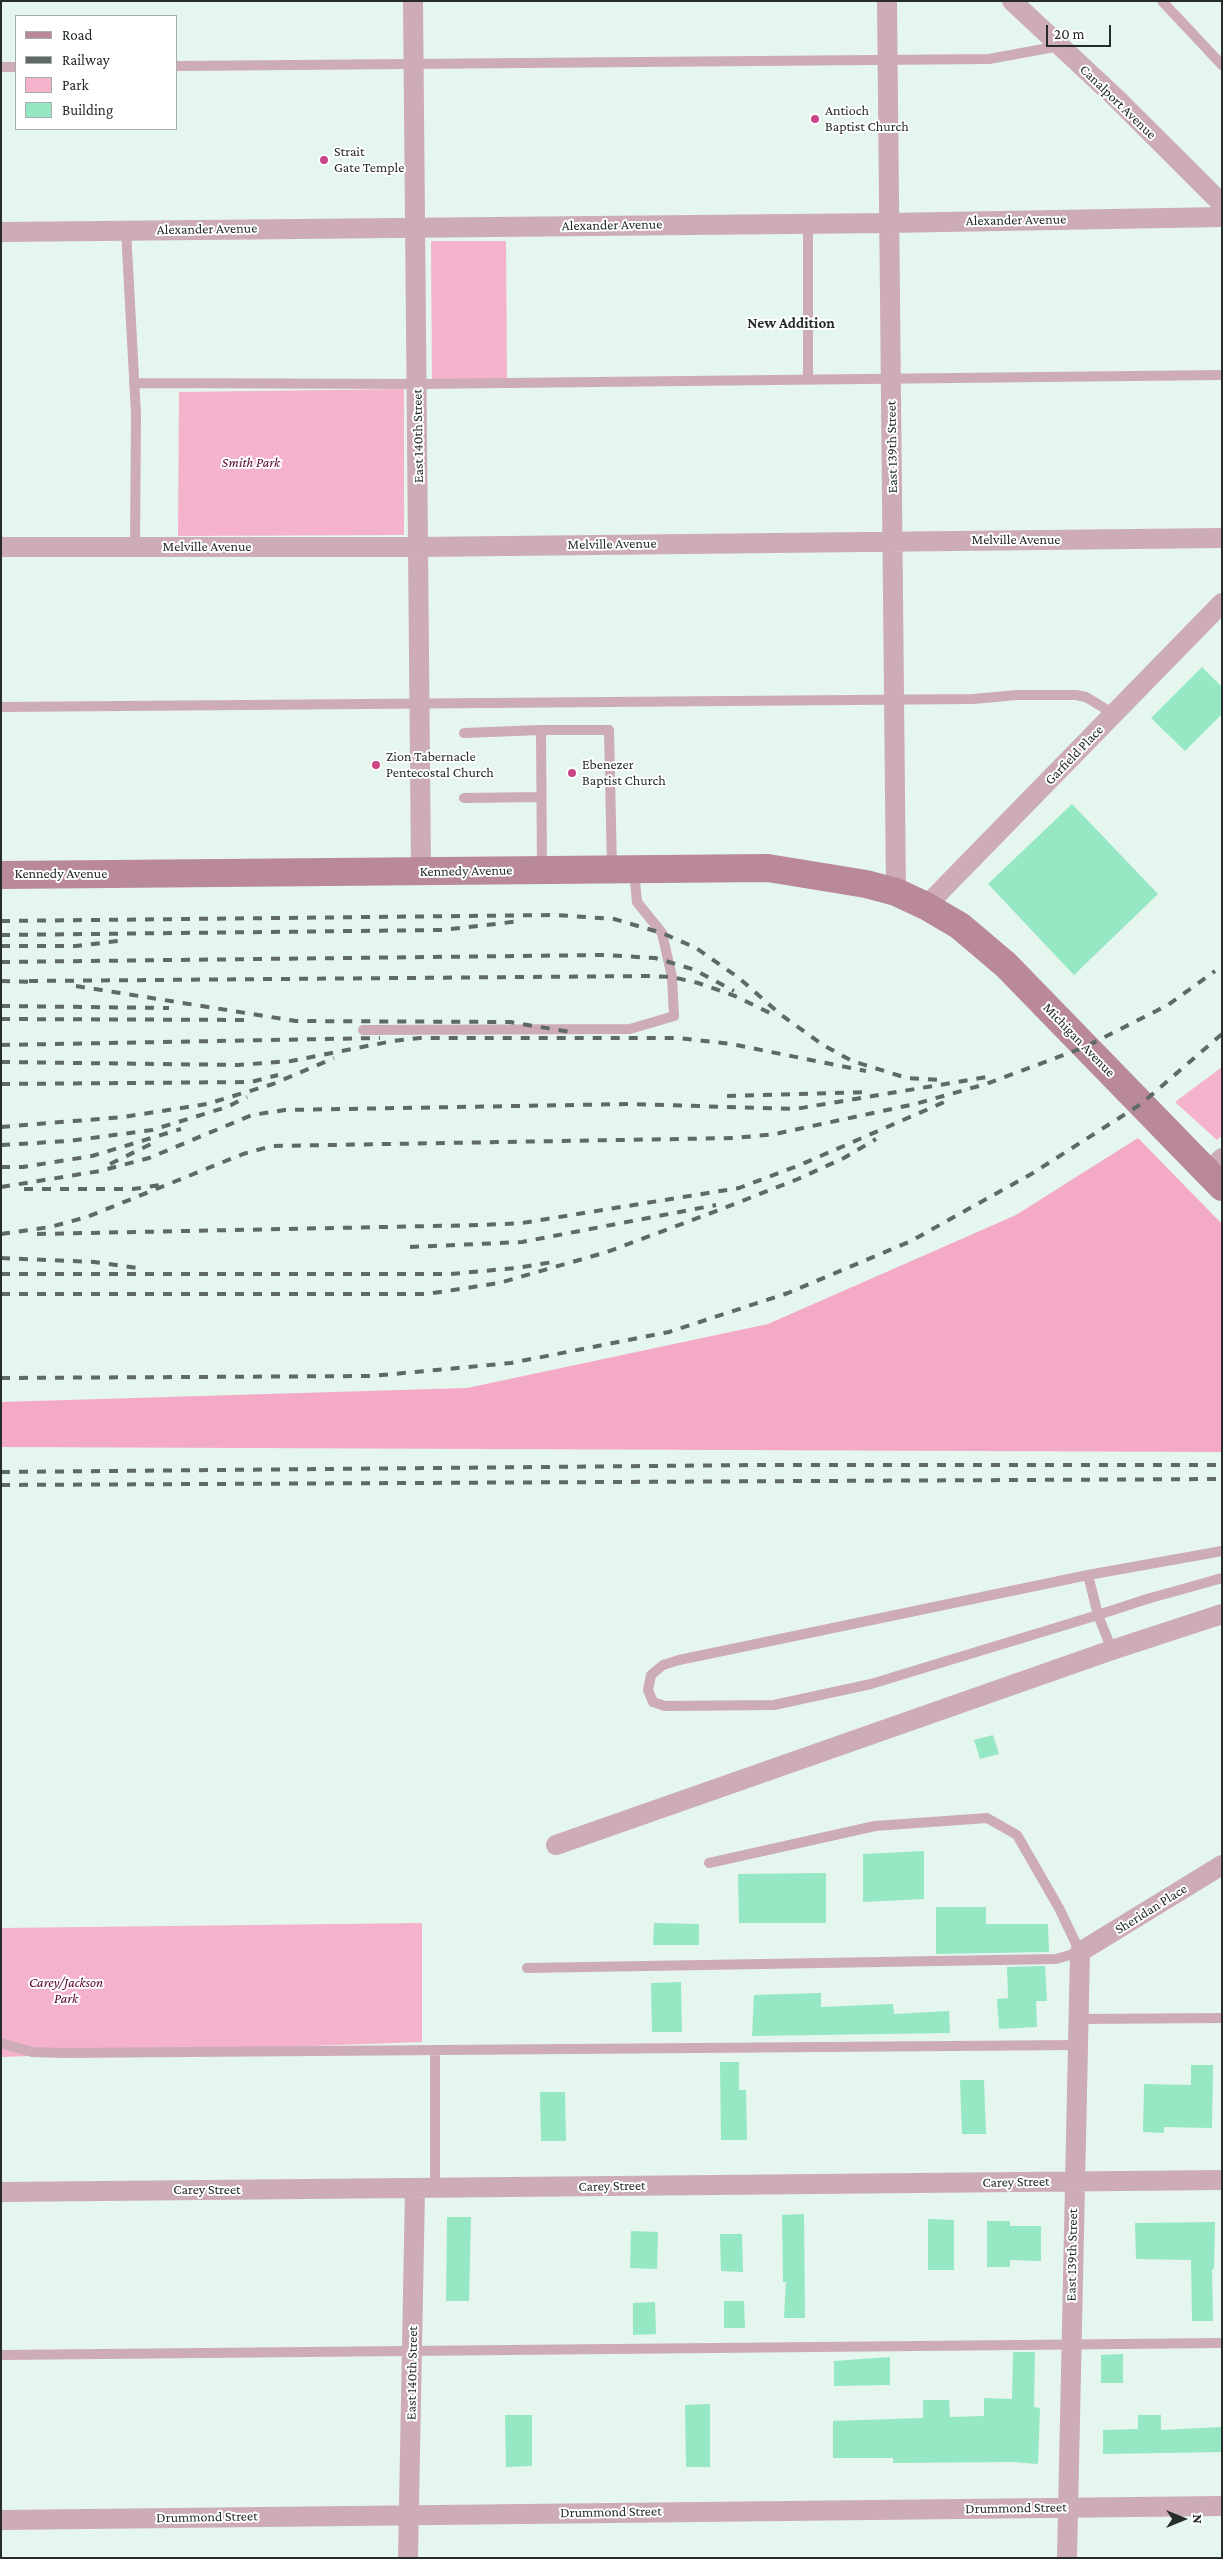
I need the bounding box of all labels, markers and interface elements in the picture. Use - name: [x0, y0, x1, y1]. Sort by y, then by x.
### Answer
- legend: [15, 15, 178, 130]
- scale bar: [1048, 15, 1113, 47]
- text: 20 m: [1054, 26, 1085, 42]
- text: Road: [62, 27, 92, 43]
- text: Railway: [62, 52, 110, 68]
- street label: Canalport Avenue: [1076, 61, 1160, 143]
- text: Park: [62, 77, 89, 93]
- text: Building: [62, 102, 113, 118]
- place label: Antioch Baptist Church: [825, 103, 909, 136]
- marker: Antioch Baptist Church: [809, 113, 821, 125]
- place label: Strait Gate Temple: [334, 144, 404, 176]
- marker: Strait Gate Temple: [318, 154, 330, 166]
- street label: Alexander Avenue: [966, 211, 1066, 229]
- street label: Alexander Avenue: [562, 216, 662, 234]
- street label: Alexander Avenue: [157, 220, 257, 238]
- district label: New Addition: [747, 314, 835, 332]
- street label: East 140th Street: [409, 389, 427, 483]
- street label: East 139th Street: [883, 400, 901, 494]
- park label: Smith Park: [222, 455, 280, 471]
- street label: Melville Avenue: [972, 532, 1060, 548]
- street label: Melville Avenue: [567, 535, 657, 553]
- street label: Melville Avenue: [163, 539, 251, 555]
- street label: Garfield Place: [1041, 722, 1107, 788]
- place label: Zion Tabernacle Pentecostal Church: [386, 749, 494, 782]
- place label: Ebenezer Baptist Church: [582, 757, 666, 790]
- marker: Zion Tabernacle Pentecostal Church: [370, 759, 382, 771]
- marker: Ebenezer Baptist Church: [566, 767, 578, 779]
- street label: Kennedy Avenue: [419, 862, 513, 880]
- street label: Kennedy Avenue: [15, 866, 107, 882]
- street label: Michigan Avenue: [1039, 999, 1119, 1081]
- street label: Sheridan Place: [1112, 1880, 1190, 1938]
- park label: Carey/Jackson Park: [29, 1975, 103, 2008]
- street label: Carey Street: [982, 2173, 1050, 2191]
- street label: Carey Street: [578, 2177, 646, 2195]
- street label: Carey Street: [173, 2182, 241, 2198]
- street label: East 139th Street: [1063, 2208, 1081, 2302]
- street label: East 140th Street: [403, 2326, 421, 2420]
- north arrow: [1158, 2494, 1208, 2544]
- street label: Drummond Street: [965, 2499, 1067, 2517]
- street label: Drummond Street: [560, 2503, 662, 2521]
- street label: Drummond Street: [156, 2508, 258, 2526]
- text: N: [1190, 2514, 1206, 2524]

